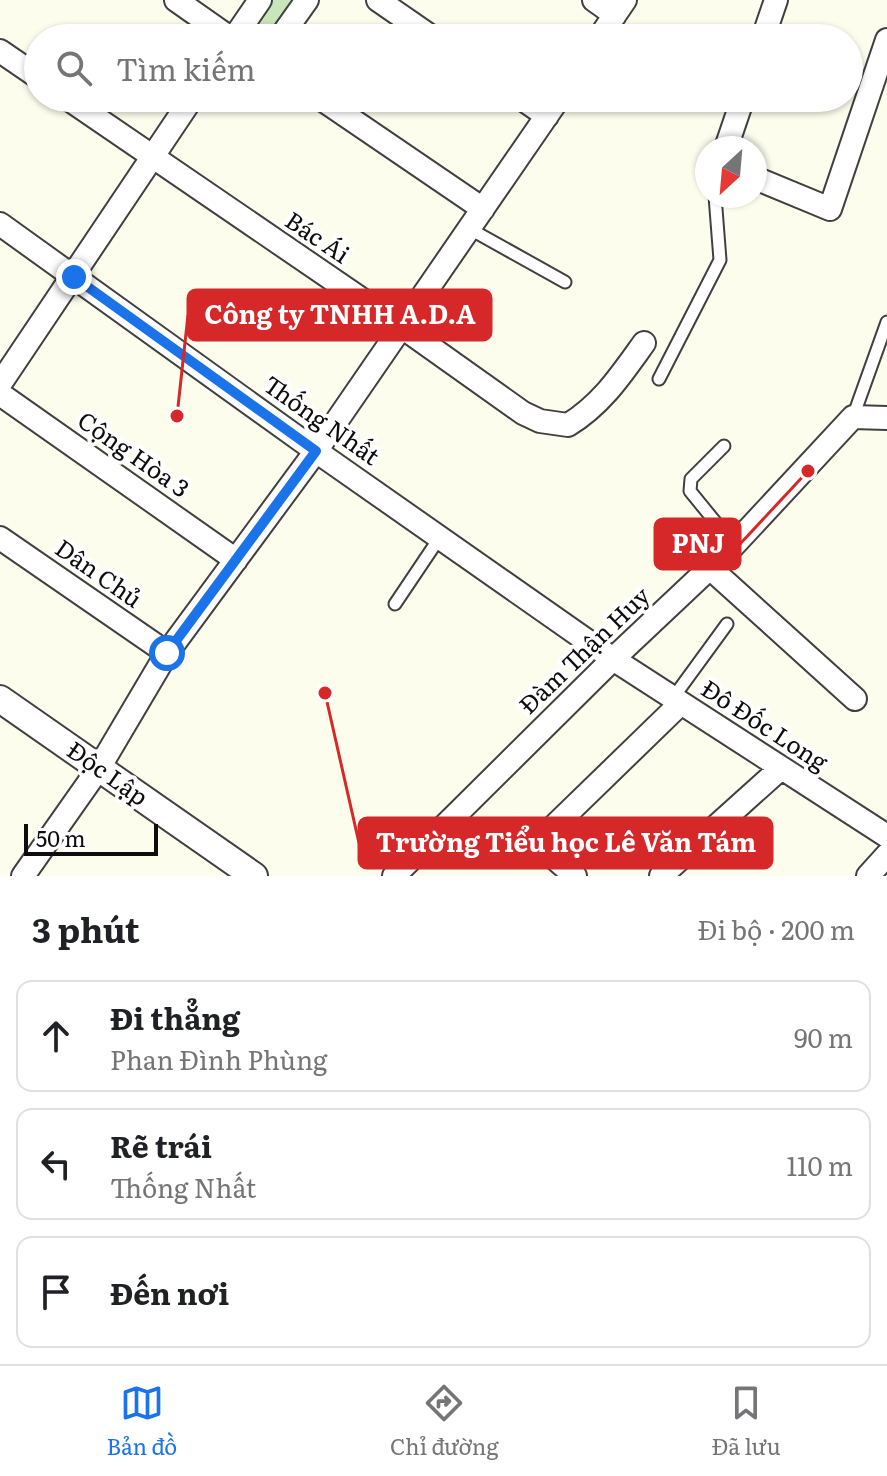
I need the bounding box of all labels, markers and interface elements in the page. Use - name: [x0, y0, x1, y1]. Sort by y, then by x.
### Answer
- search box: [24, 24, 863, 112]
- icon: search: [52, 46, 96, 90]
- text: Tìm kiếm: [116, 46, 256, 90]
- north arrow: [695, 136, 767, 208]
- street label: Bác Ái: [279, 202, 358, 270]
- route end: [56, 259, 92, 295]
- callout: Công ty TNHH A.D.A: [188, 290, 491, 340]
- text: Công ty TNHH A.D.A: [204, 293, 476, 332]
- street label: Thống Nhất: [257, 366, 388, 472]
- street label: Cộng Hòa 3: [71, 402, 197, 504]
- callout: PNJ: [655, 519, 740, 569]
- text: PNJ: [671, 522, 725, 561]
- street label: Dân Chủ: [49, 529, 150, 615]
- street label: Đàm Thận Huy: [510, 577, 657, 721]
- route start: [149, 635, 185, 671]
- street label: Đô Đốc Long: [695, 670, 836, 778]
- street label: Độc Lập: [61, 731, 156, 813]
- callout: Trường Tiểu học Lê Văn Tám: [359, 818, 772, 868]
- scale bar: [24, 820, 158, 856]
- text: 50 m: [36, 821, 86, 854]
- text: Trường Tiểu học Lê Văn Tám: [376, 821, 756, 860]
- text: 3 phút: [32, 903, 140, 953]
- text: Đi bộ · 200 m: [698, 909, 855, 948]
- text: Đi thẳng: [110, 995, 240, 1039]
- icon: ahead: [34, 1014, 78, 1058]
- text: 90 m: [794, 1017, 853, 1056]
- text: Phan Đình Phùng: [110, 1039, 328, 1078]
- text: Rẽ trái: [110, 1123, 212, 1167]
- icon: left: [34, 1142, 78, 1186]
- text: 110 m: [786, 1145, 853, 1184]
- text: Thống Nhất: [110, 1167, 256, 1206]
- icon: arrive: [34, 1270, 78, 1314]
- text: Đến nơi: [110, 1270, 229, 1314]
- tab: Bản đồ: [106, 1381, 177, 1462]
- tab: Chỉ đường: [390, 1381, 499, 1462]
- tab: Đã lưu: [711, 1381, 781, 1462]

